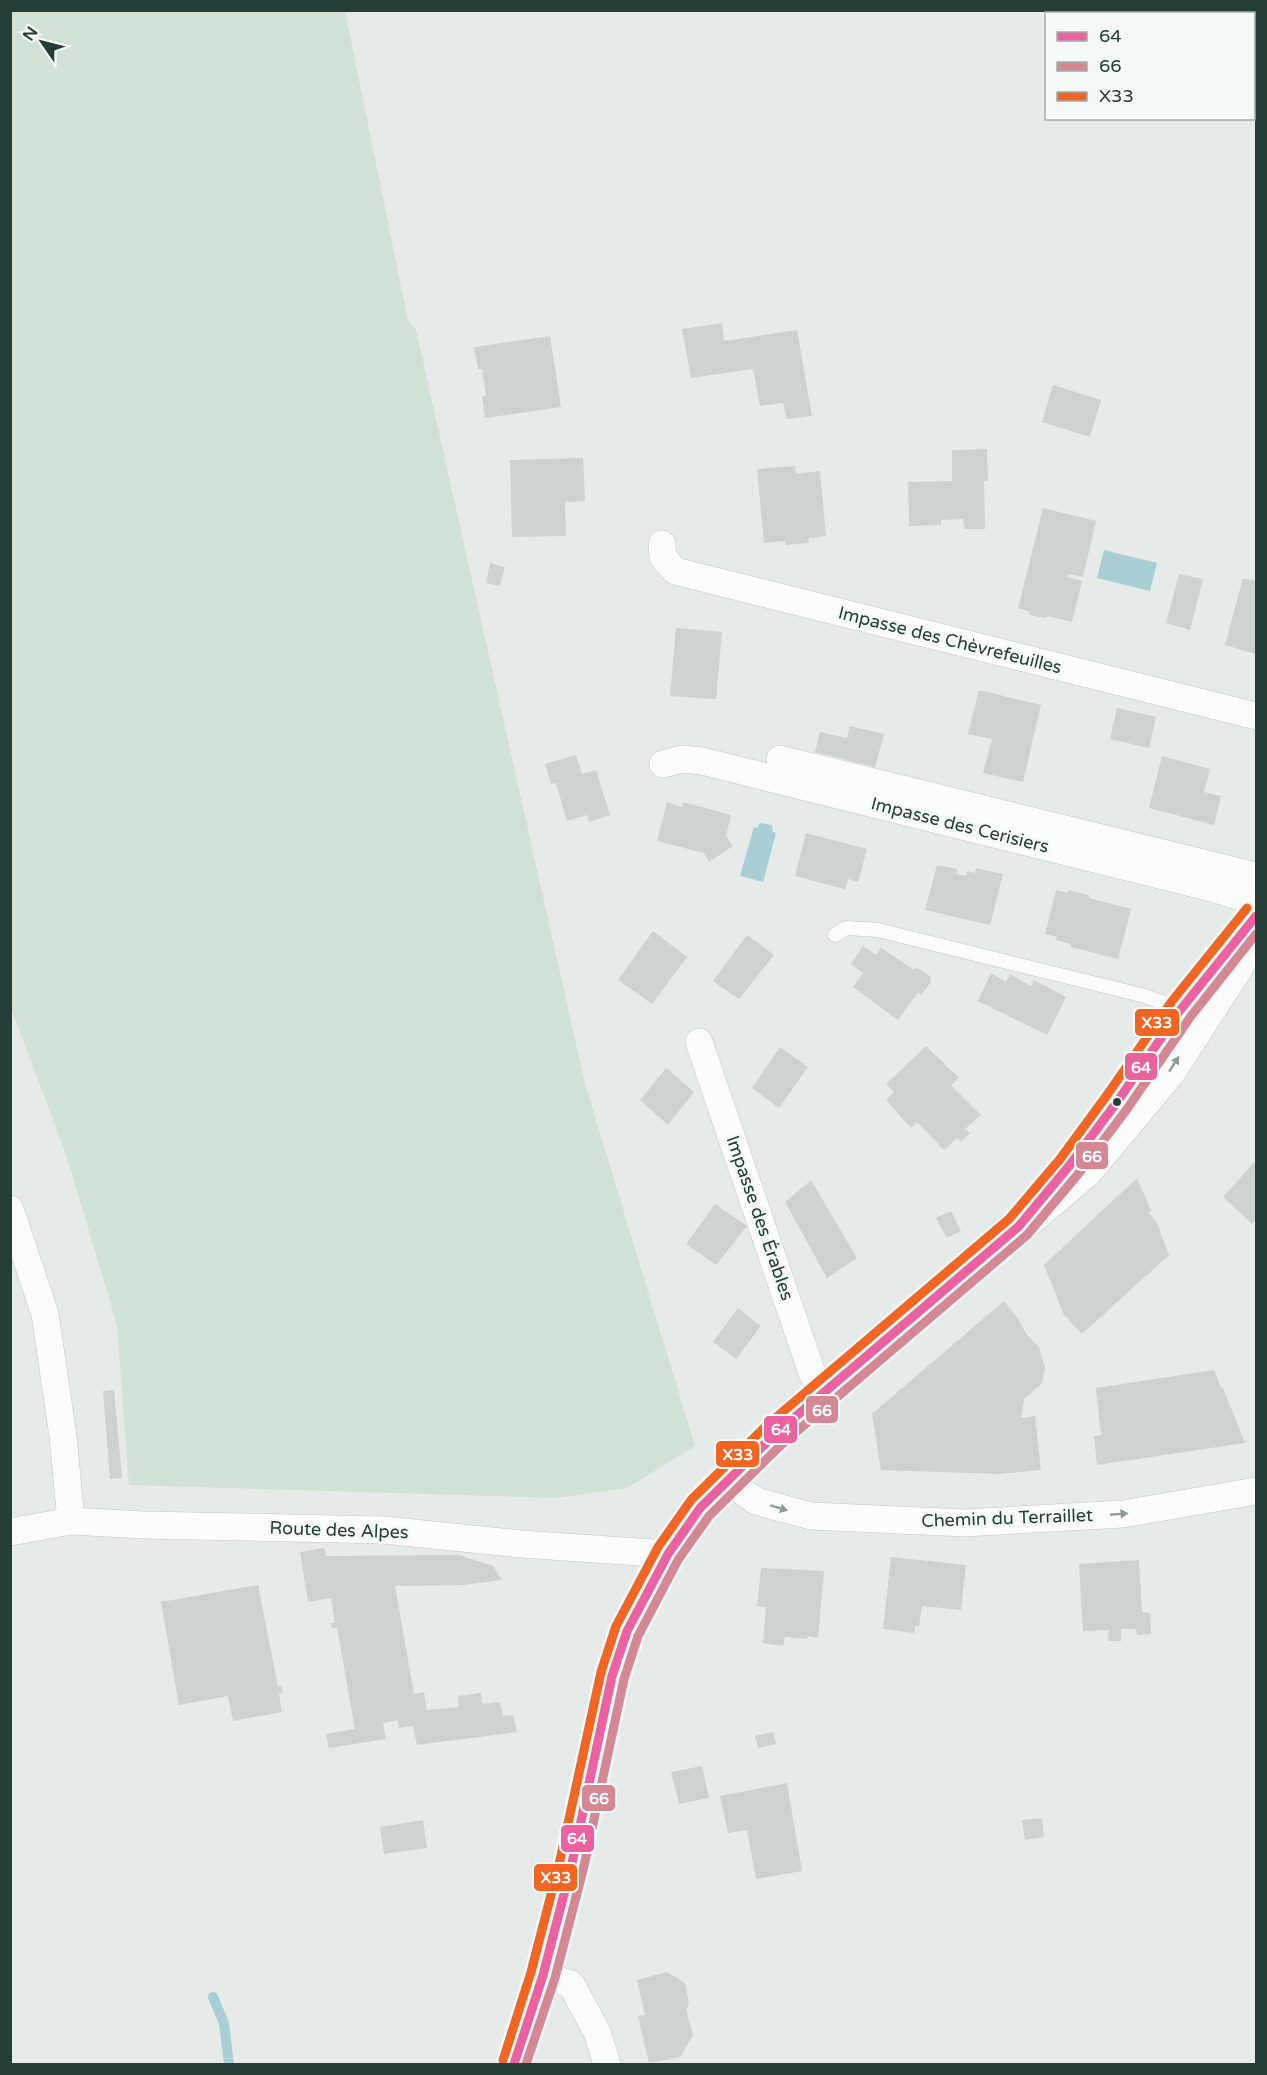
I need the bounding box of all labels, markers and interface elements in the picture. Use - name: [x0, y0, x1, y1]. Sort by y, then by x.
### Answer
- north arrow: [12, 12, 72, 72]
- legend: [1045, 12, 1255, 120]
- text: N: [19, 23, 42, 45]
- text: 64: [1099, 25, 1122, 47]
- text: 66: [1099, 55, 1122, 77]
- text: X33: [1099, 85, 1134, 107]
- street label: Impasse des Chèvrefeuilles: [836, 602, 1064, 678]
- street label: Impasse des Cerisiers: [869, 792, 1051, 858]
- line badge: X33: [1134, 1008, 1180, 1037]
- text: X33: [1142, 1013, 1172, 1033]
- line badge: 64: [1124, 1052, 1158, 1081]
- one-way arrow: [1168, 1056, 1180, 1072]
- text: 64: [1131, 1058, 1151, 1078]
- unlabelled marker: [1111, 1096, 1123, 1108]
- street label: Impasse des Érables: [721, 1133, 799, 1303]
- line badge: 66: [1075, 1141, 1109, 1170]
- text: 66: [1082, 1147, 1102, 1167]
- line badge: 66: [805, 1395, 839, 1424]
- text: 66: [812, 1401, 832, 1421]
- line badge: 64: [763, 1415, 798, 1444]
- text: 64: [771, 1420, 791, 1440]
- line badge: X33: [715, 1440, 760, 1468]
- text: X33: [723, 1445, 753, 1465]
- one-way arrow: [770, 1504, 788, 1513]
- street label: Chemin du Terraillet: [921, 1504, 1093, 1532]
- one-way arrow: [1110, 1509, 1129, 1519]
- street label: Route des Alpes: [269, 1517, 409, 1543]
- line badge: 66: [581, 1784, 616, 1812]
- text: 66: [589, 1789, 609, 1809]
- line badge: 64: [560, 1824, 595, 1853]
- text: 64: [567, 1829, 587, 1849]
- line badge: X33: [533, 1863, 578, 1892]
- text: X33: [541, 1868, 571, 1888]

